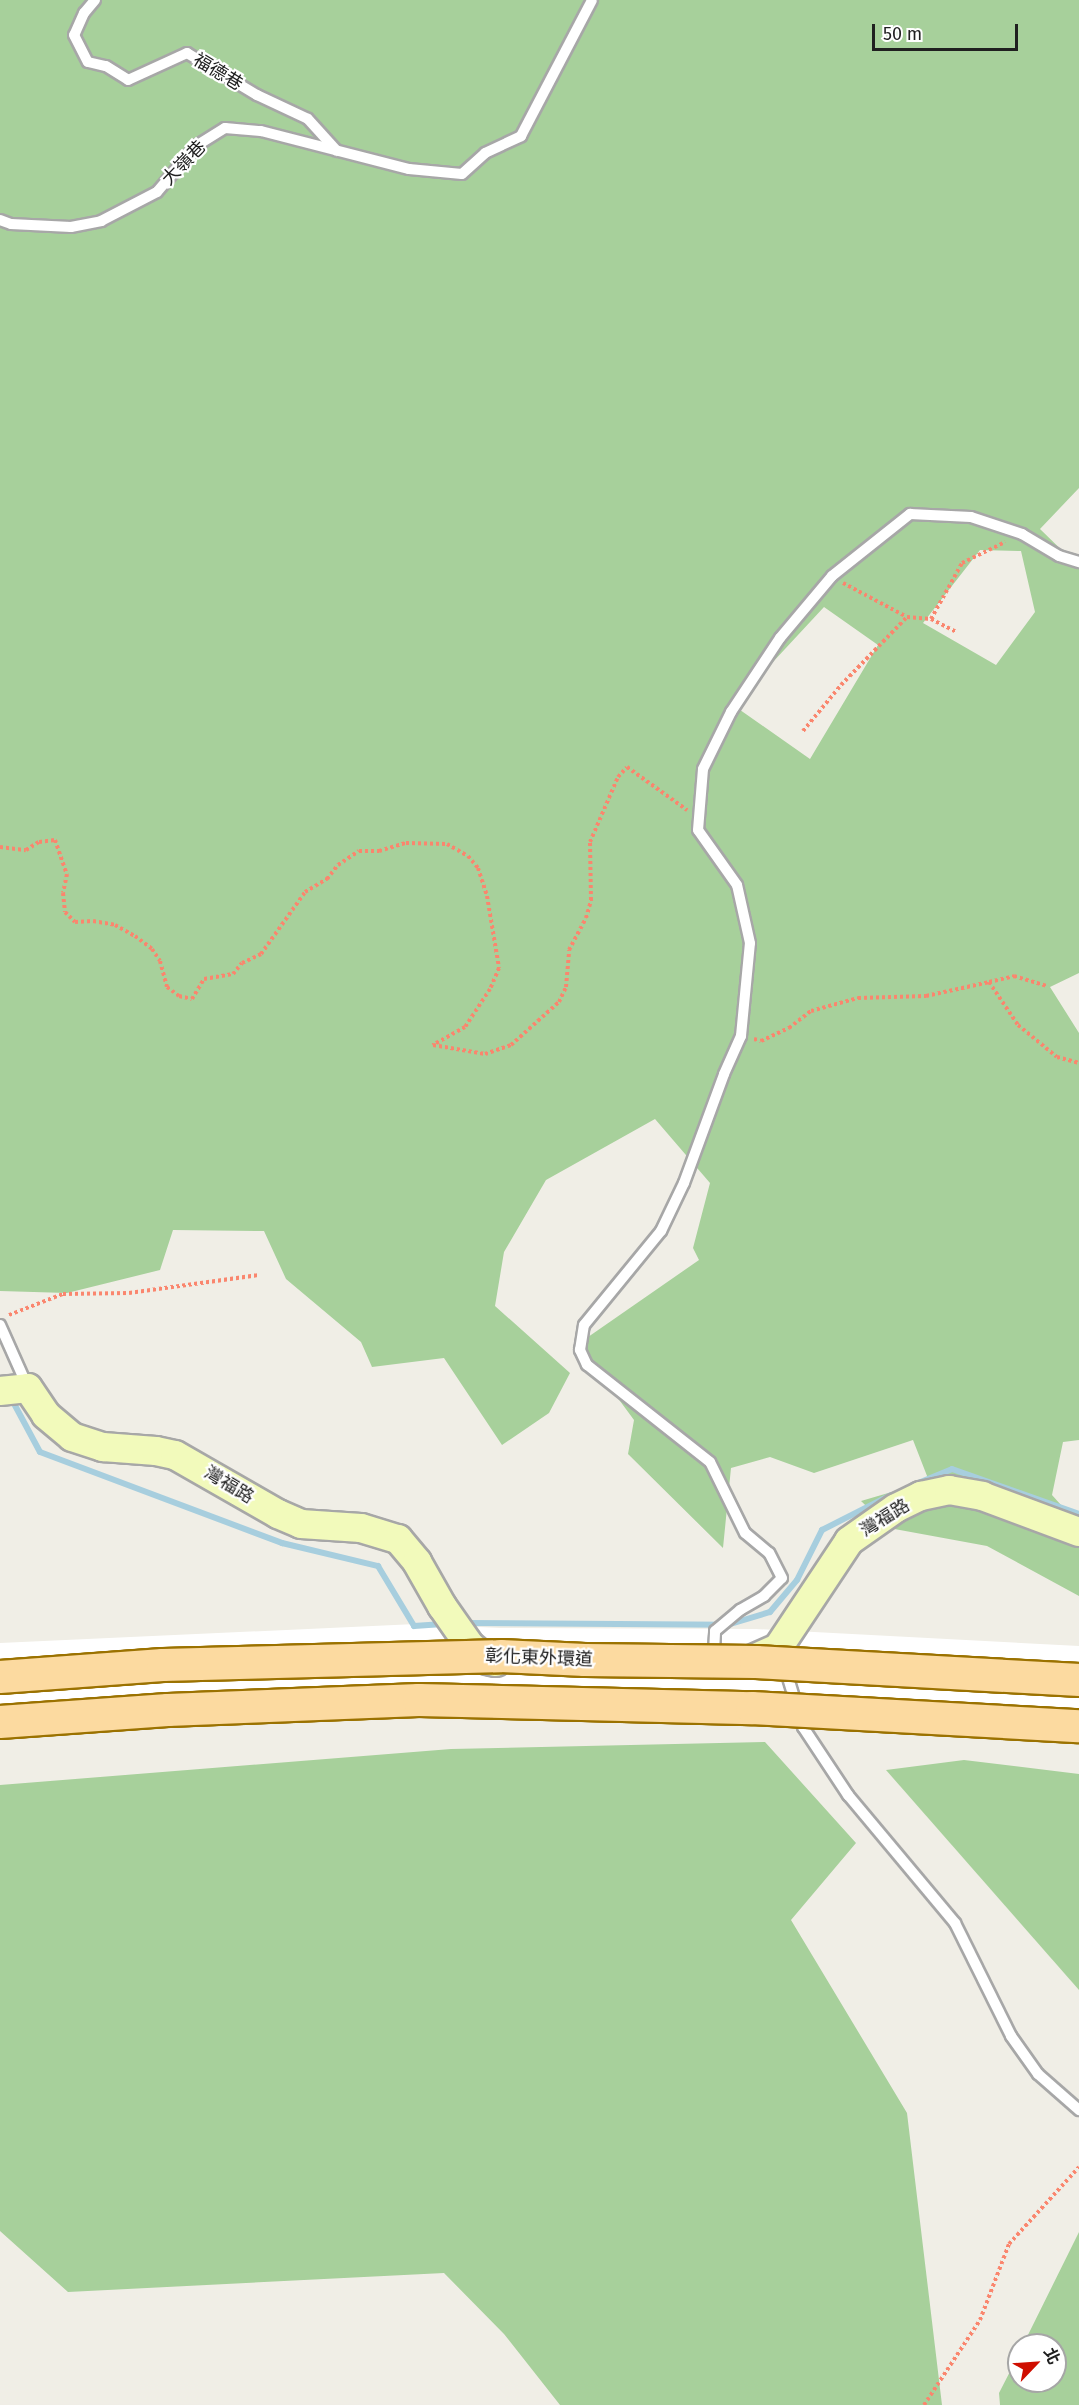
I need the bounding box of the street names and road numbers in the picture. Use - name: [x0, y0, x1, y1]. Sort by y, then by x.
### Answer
- street label: 福德巷: [189, 49, 247, 95]
- street label: 大嶺巷: [157, 136, 211, 190]
- street label: 灣福路: [200, 1462, 258, 1508]
- street label: 灣福路: [856, 1495, 914, 1541]
- street label: 彰化東外環道: [485, 1645, 593, 1671]

